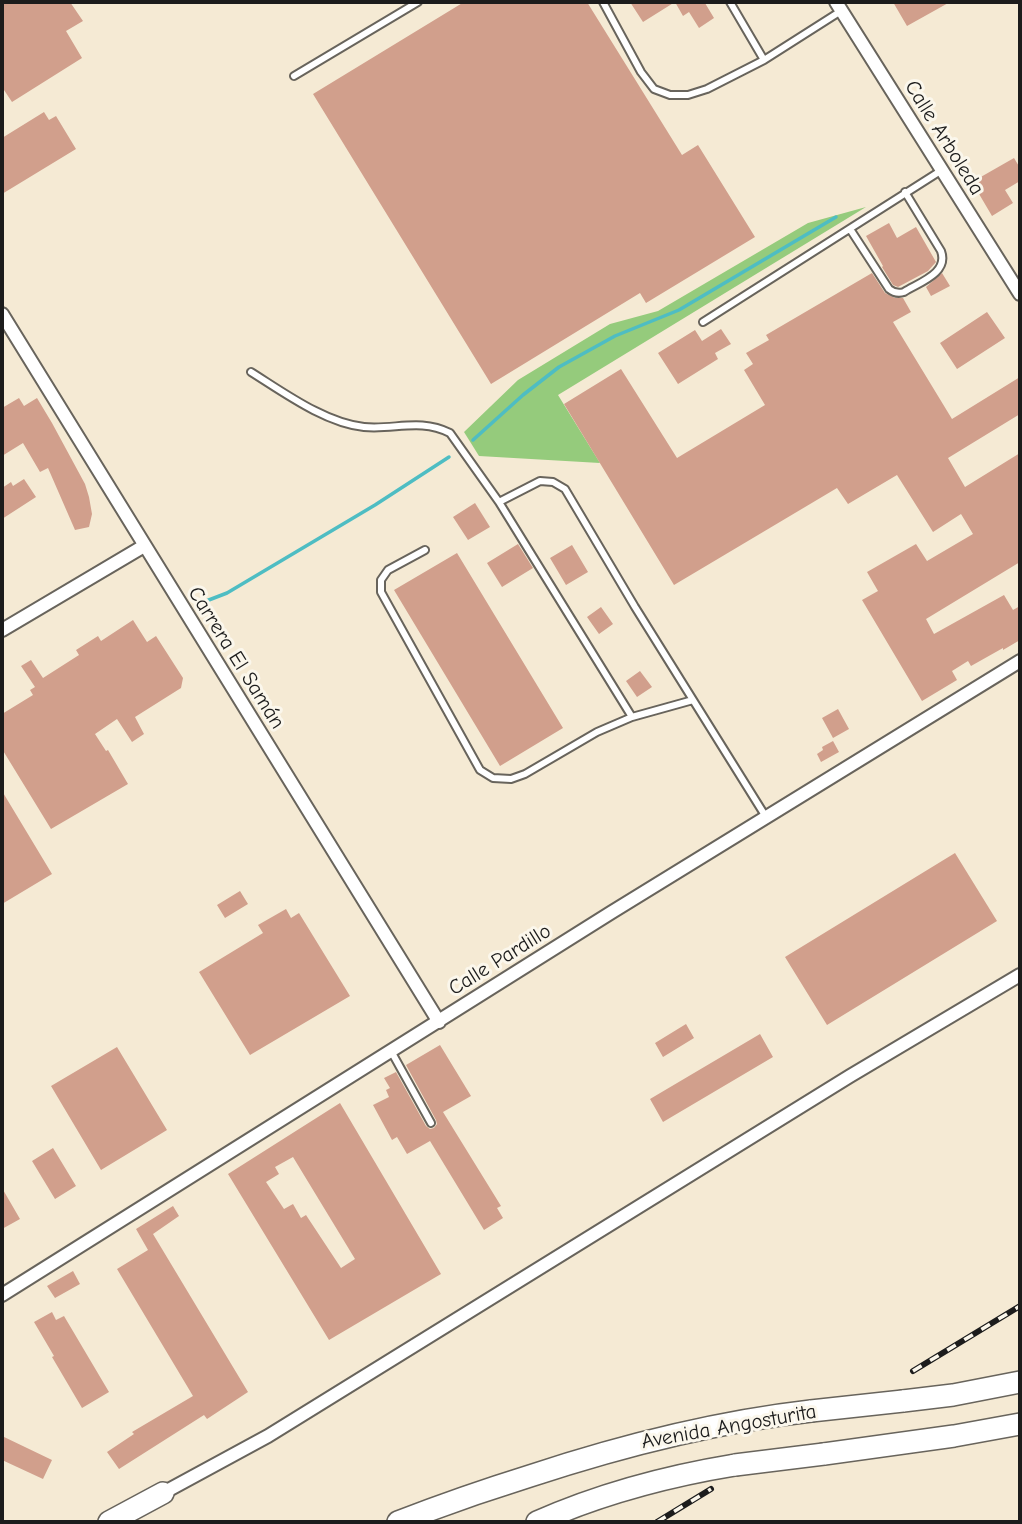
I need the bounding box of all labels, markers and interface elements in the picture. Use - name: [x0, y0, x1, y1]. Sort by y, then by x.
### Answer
- street label: Calle Arboleda: [899, 76, 989, 200]
- street label: Carrera El Samán: [182, 582, 290, 734]
- street label: Calle Pardillo: [444, 919, 556, 1001]
- street label: Avenida Angosturita: [640, 1399, 818, 1455]

